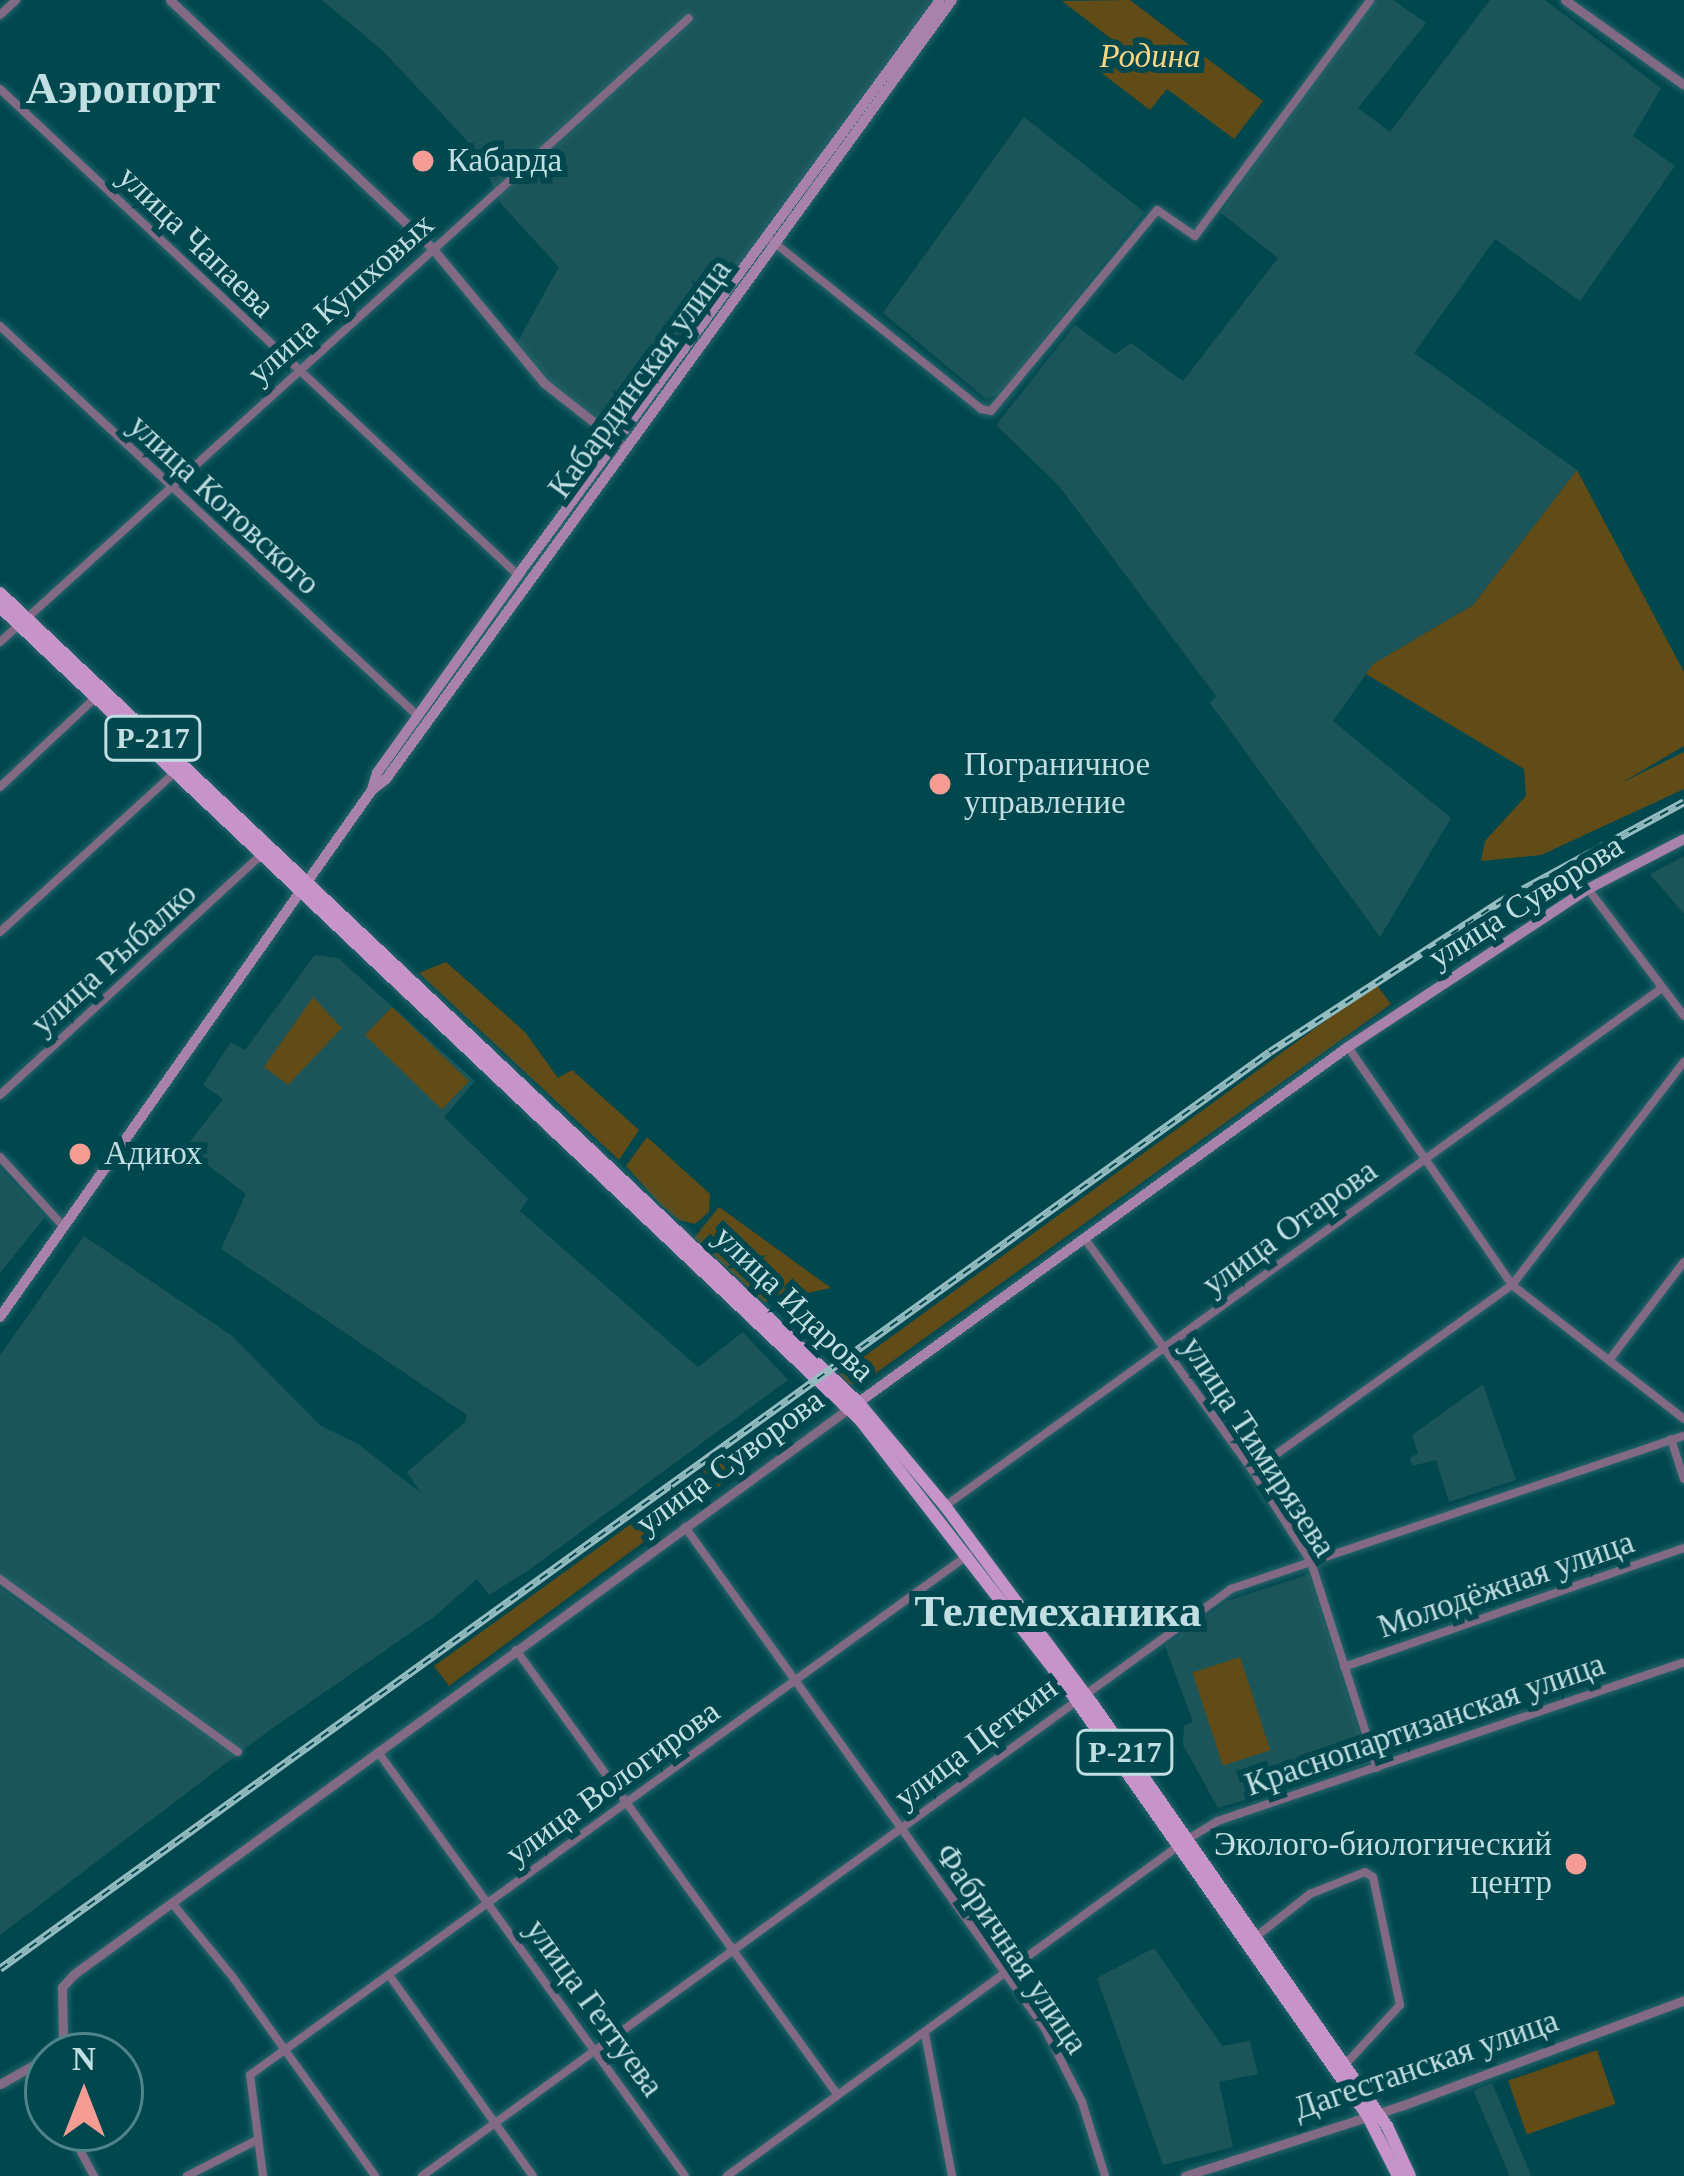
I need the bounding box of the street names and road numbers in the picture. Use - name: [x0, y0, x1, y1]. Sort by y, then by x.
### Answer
- street label: улица Чапаева: [110, 158, 282, 326]
- street label: улица Кушховых: [240, 205, 442, 393]
- street label: Кабардинская улица: [540, 252, 740, 506]
- street label: улица Котовского: [120, 406, 328, 604]
- road number: Р-217: [102, 714, 204, 762]
- street label: улица Суворова: [1421, 826, 1631, 978]
- street label: улица Рыбалко: [23, 874, 205, 1044]
- street label: улица Отарова: [1195, 1151, 1385, 1305]
- street label: улица Идарова: [706, 1218, 882, 1390]
- street label: улица Тимирязева: [1172, 1330, 1344, 1564]
- street label: улица Суворова: [629, 1381, 831, 1543]
- street label: Молодёжная улица: [1373, 1523, 1639, 1647]
- street label: Краснопартизанская улица: [1240, 1645, 1610, 1805]
- street label: улица Цеткин: [887, 1669, 1065, 1817]
- street label: улица Вологирова: [498, 1692, 728, 1874]
- road number: Р-217: [1074, 1728, 1176, 1776]
- street label: Фабричная улица: [926, 1836, 1096, 2062]
- street label: улица Геттуева: [516, 1911, 672, 2105]
- street label: Дагестанская улица: [1288, 2001, 1564, 2129]

